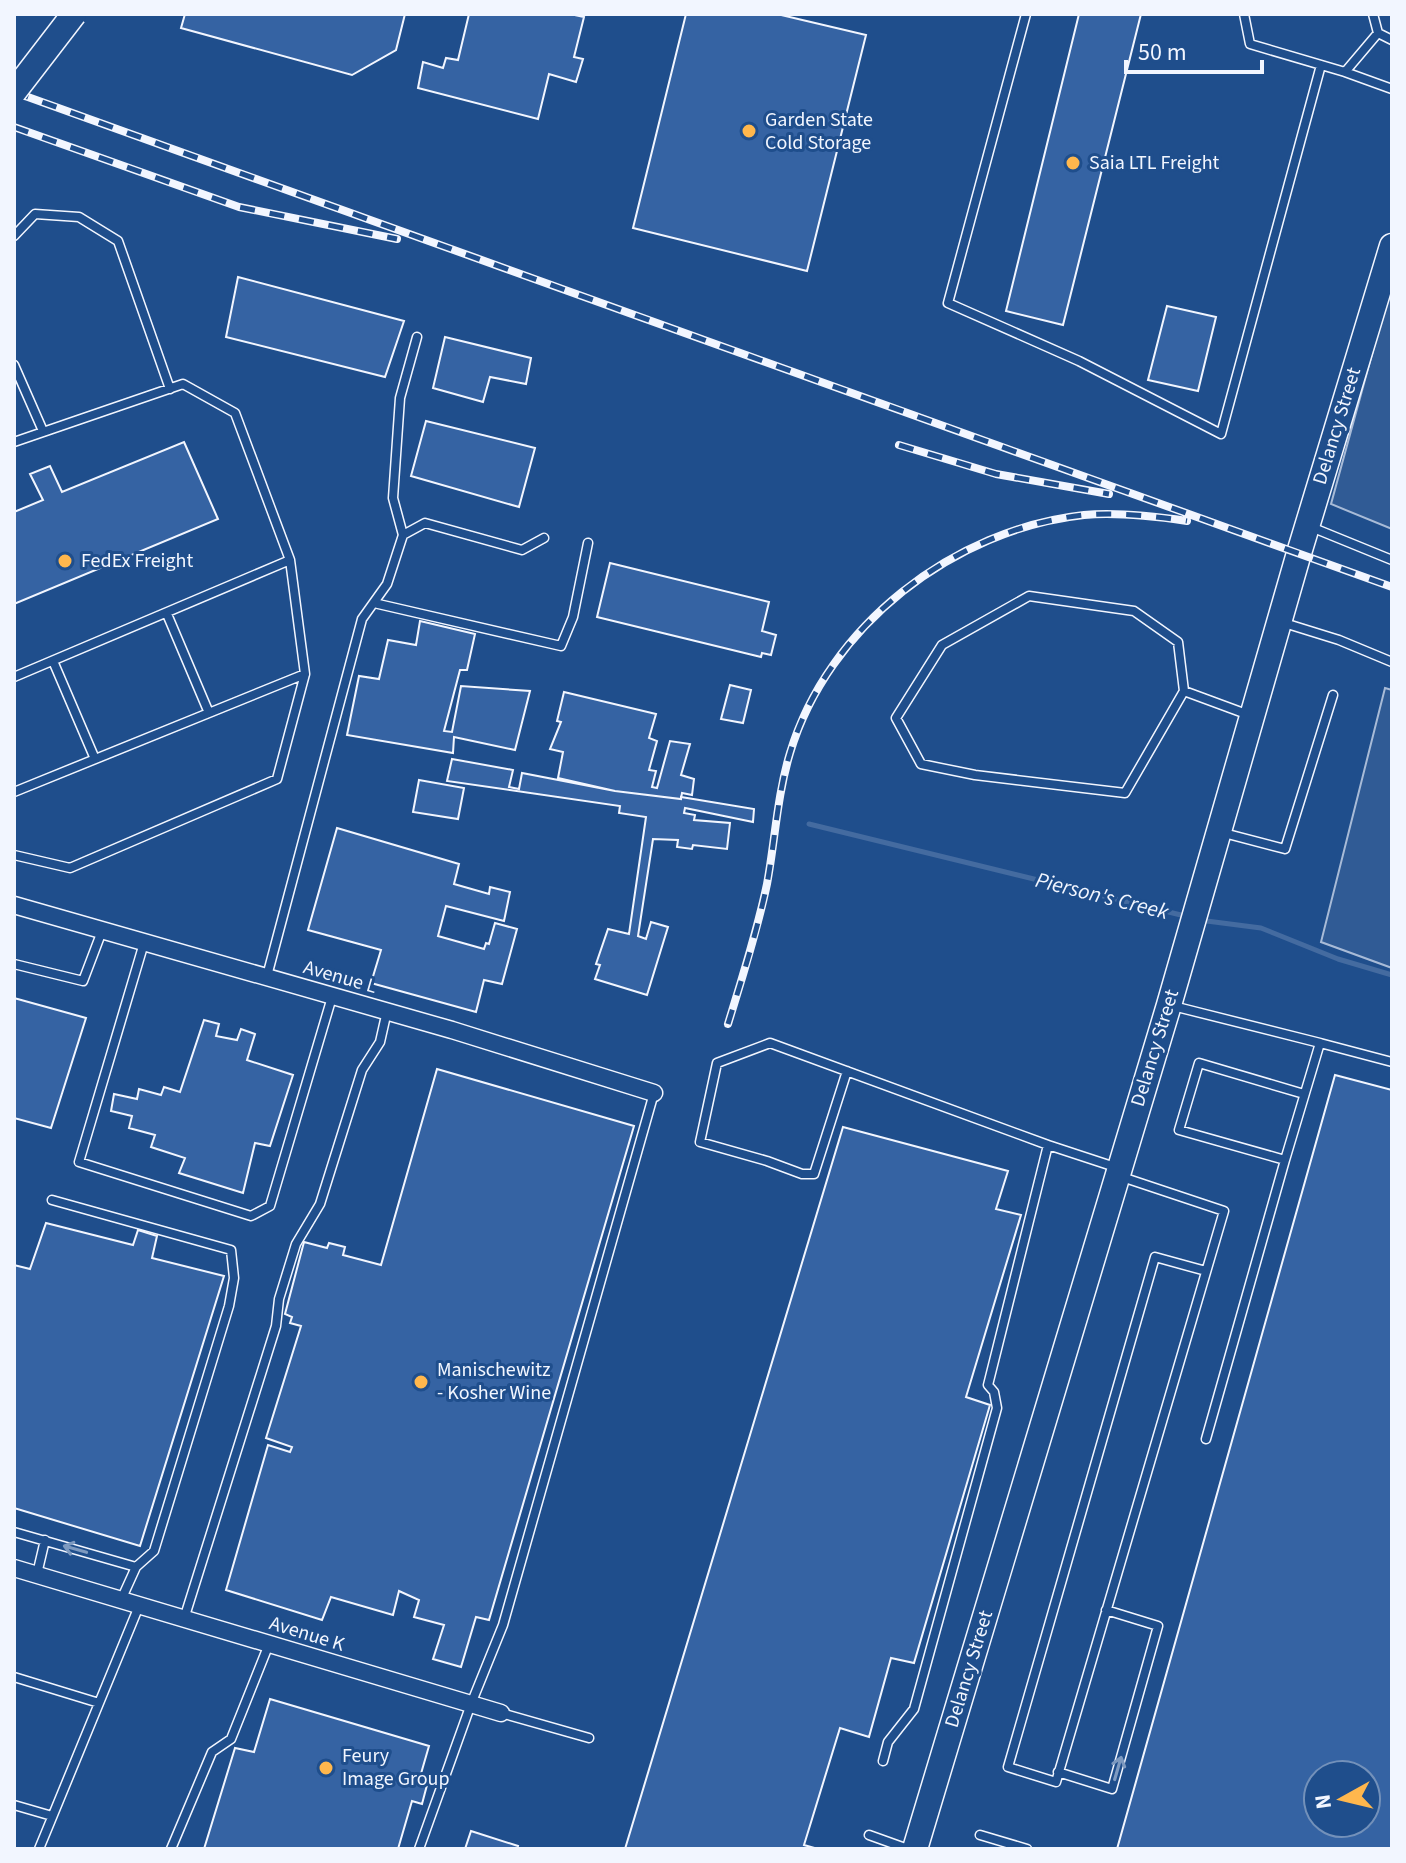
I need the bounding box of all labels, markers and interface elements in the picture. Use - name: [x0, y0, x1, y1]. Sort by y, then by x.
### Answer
- scale bar: [1126, 24, 1262, 74]
- text: 50 m: [1138, 35, 1187, 70]
- place label: Garden State Cold Storage: [765, 106, 873, 157]
- marker: Garden State Cold Storage: [740, 122, 758, 140]
- place label: Saia LTL Freight: [1089, 149, 1220, 177]
- marker: Saia LTL Freight: [1064, 154, 1082, 172]
- street label: Delancy Street: [1306, 364, 1368, 488]
- place label: FedEx Freight: [81, 547, 193, 575]
- marker: FedEx Freight: [56, 552, 74, 570]
- water label: Pierson's Creek: [1032, 864, 1172, 928]
- street label: Avenue L: [300, 953, 380, 1001]
- street label: Delancy Street: [1124, 986, 1186, 1110]
- place label: Manischewitz - Kosher Wine: [437, 1356, 551, 1407]
- marker: Manischewitz - Kosher Wine: [412, 1373, 430, 1391]
- one-way arrow: [63, 1541, 88, 1555]
- street label: Delancy Street: [938, 1607, 1000, 1731]
- street label: Avenue K: [266, 1609, 348, 1659]
- place label: Feury Image Group: [342, 1742, 450, 1793]
- one-way arrow: [1112, 1756, 1126, 1781]
- marker: Feury Image Group: [317, 1759, 335, 1777]
- north arrow: [1302, 1759, 1382, 1839]
- text: N: [1306, 1792, 1340, 1811]

